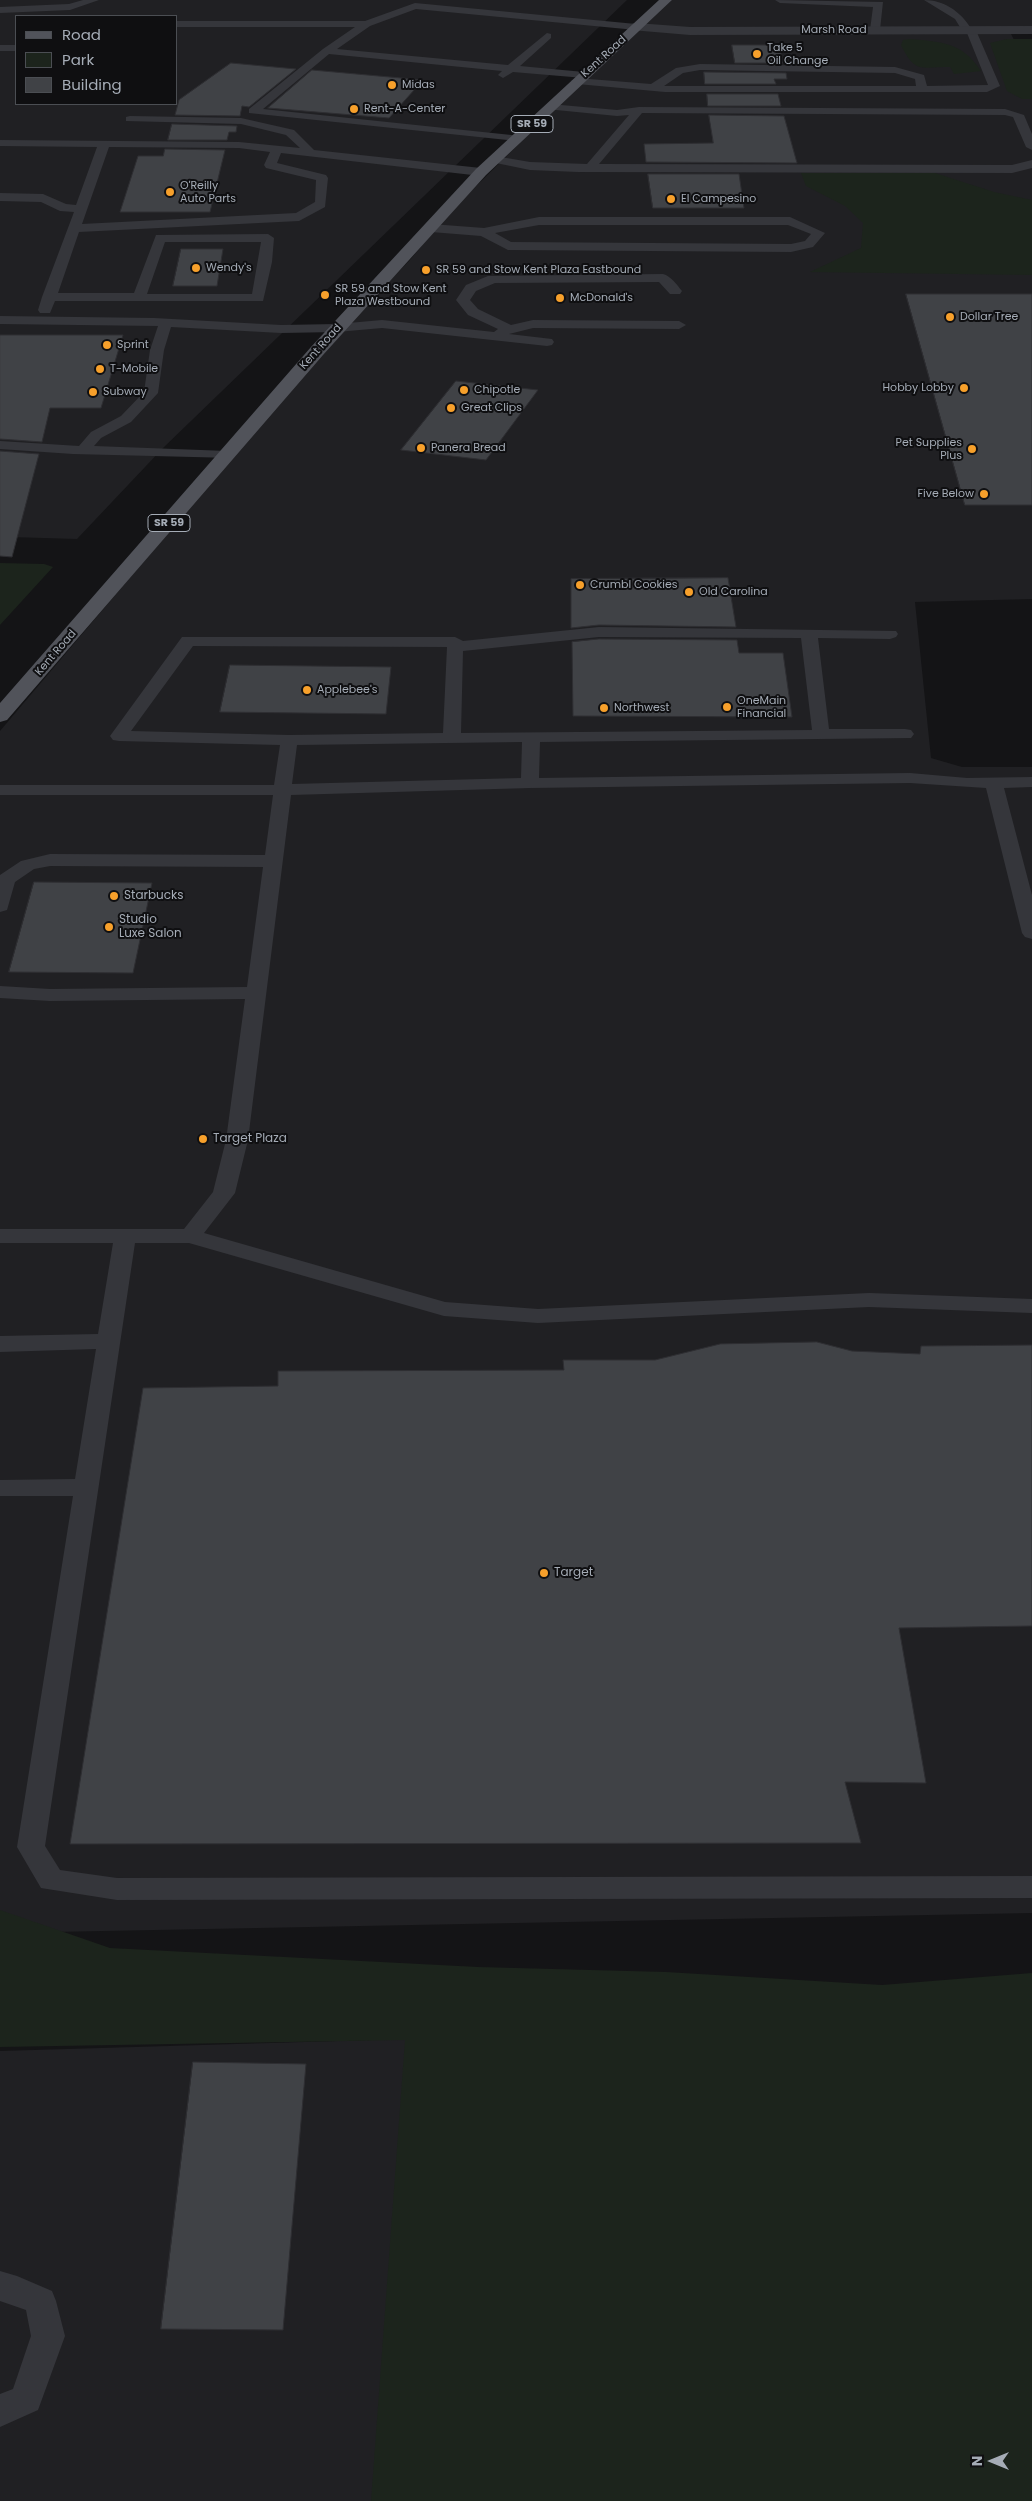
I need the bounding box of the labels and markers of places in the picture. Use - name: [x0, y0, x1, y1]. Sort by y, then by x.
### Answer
- place label: Take 5 Oil Change: [767, 41, 828, 67]
- marker: Take 5 Oil Change: [751, 48, 763, 60]
- place label: Midas: [402, 78, 435, 92]
- marker: Midas: [386, 79, 398, 91]
- place label: Rent-A-Center: [364, 102, 445, 116]
- marker: Rent-A-Center: [348, 103, 360, 115]
- place label: O'Reilly Auto Parts: [180, 179, 236, 205]
- marker: O'Reilly Auto Parts: [164, 186, 176, 198]
- place label: El Campesino: [681, 192, 756, 206]
- marker: El Campesino: [665, 193, 677, 205]
- place label: Wendy's: [206, 261, 252, 275]
- marker: Wendy's: [190, 262, 202, 274]
- place label: SR 59 and Stow Kent Plaza Eastbound: [436, 263, 641, 277]
- marker: SR 59 and Stow Kent Plaza Eastbound: [420, 264, 432, 276]
- place label: SR 59 and Stow Kent Plaza Westbound: [335, 282, 447, 308]
- marker: SR 59 and Stow Kent Plaza Westbound: [319, 289, 331, 301]
- place label: McDonald's: [570, 291, 633, 305]
- marker: McDonald's: [554, 292, 566, 304]
- place label: Dollar Tree: [960, 310, 1018, 324]
- marker: Dollar Tree: [944, 311, 956, 323]
- place label: Sprint: [117, 338, 149, 352]
- marker: Sprint: [101, 339, 113, 351]
- place label: T-Mobile: [110, 362, 158, 376]
- marker: T-Mobile: [94, 363, 106, 375]
- place label: Hobby Lobby: [882, 381, 954, 395]
- marker: Hobby Lobby: [958, 382, 970, 394]
- place label: Chipotle: [474, 383, 520, 397]
- marker: Chipotle: [458, 384, 470, 396]
- place label: Subway: [103, 385, 147, 399]
- marker: Subway: [87, 386, 99, 398]
- place label: Great Clips: [461, 401, 522, 415]
- marker: Great Clips: [445, 402, 457, 414]
- place label: Pet Supplies Plus: [896, 436, 962, 462]
- place label: Panera Bread: [431, 441, 506, 455]
- marker: Panera Bread: [415, 442, 427, 454]
- marker: Pet Supplies Plus: [966, 443, 978, 455]
- place label: Five Below: [917, 487, 974, 501]
- marker: Five Below: [978, 488, 990, 500]
- place label: Crumbl Cookies: [590, 578, 678, 592]
- marker: Crumbl Cookies: [574, 579, 586, 591]
- place label: Old Carolina: [699, 585, 768, 599]
- marker: Old Carolina: [683, 586, 695, 598]
- place label: Applebee's: [317, 683, 377, 697]
- marker: Applebee's: [301, 684, 313, 696]
- place label: OneMain Financial: [737, 694, 786, 720]
- place label: Northwest: [614, 701, 670, 715]
- marker: OneMain Financial: [721, 701, 733, 713]
- marker: Northwest: [598, 702, 610, 714]
- place label: Starbucks: [124, 889, 184, 903]
- marker: Starbucks: [108, 890, 120, 902]
- place label: Studio Luxe Salon: [119, 913, 182, 941]
- marker: Studio Luxe Salon: [103, 921, 115, 933]
- place label: Target Plaza: [213, 1132, 287, 1146]
- marker: Target Plaza: [197, 1133, 209, 1145]
- place label: Target: [554, 1566, 593, 1580]
- marker: Target: [538, 1567, 550, 1579]

